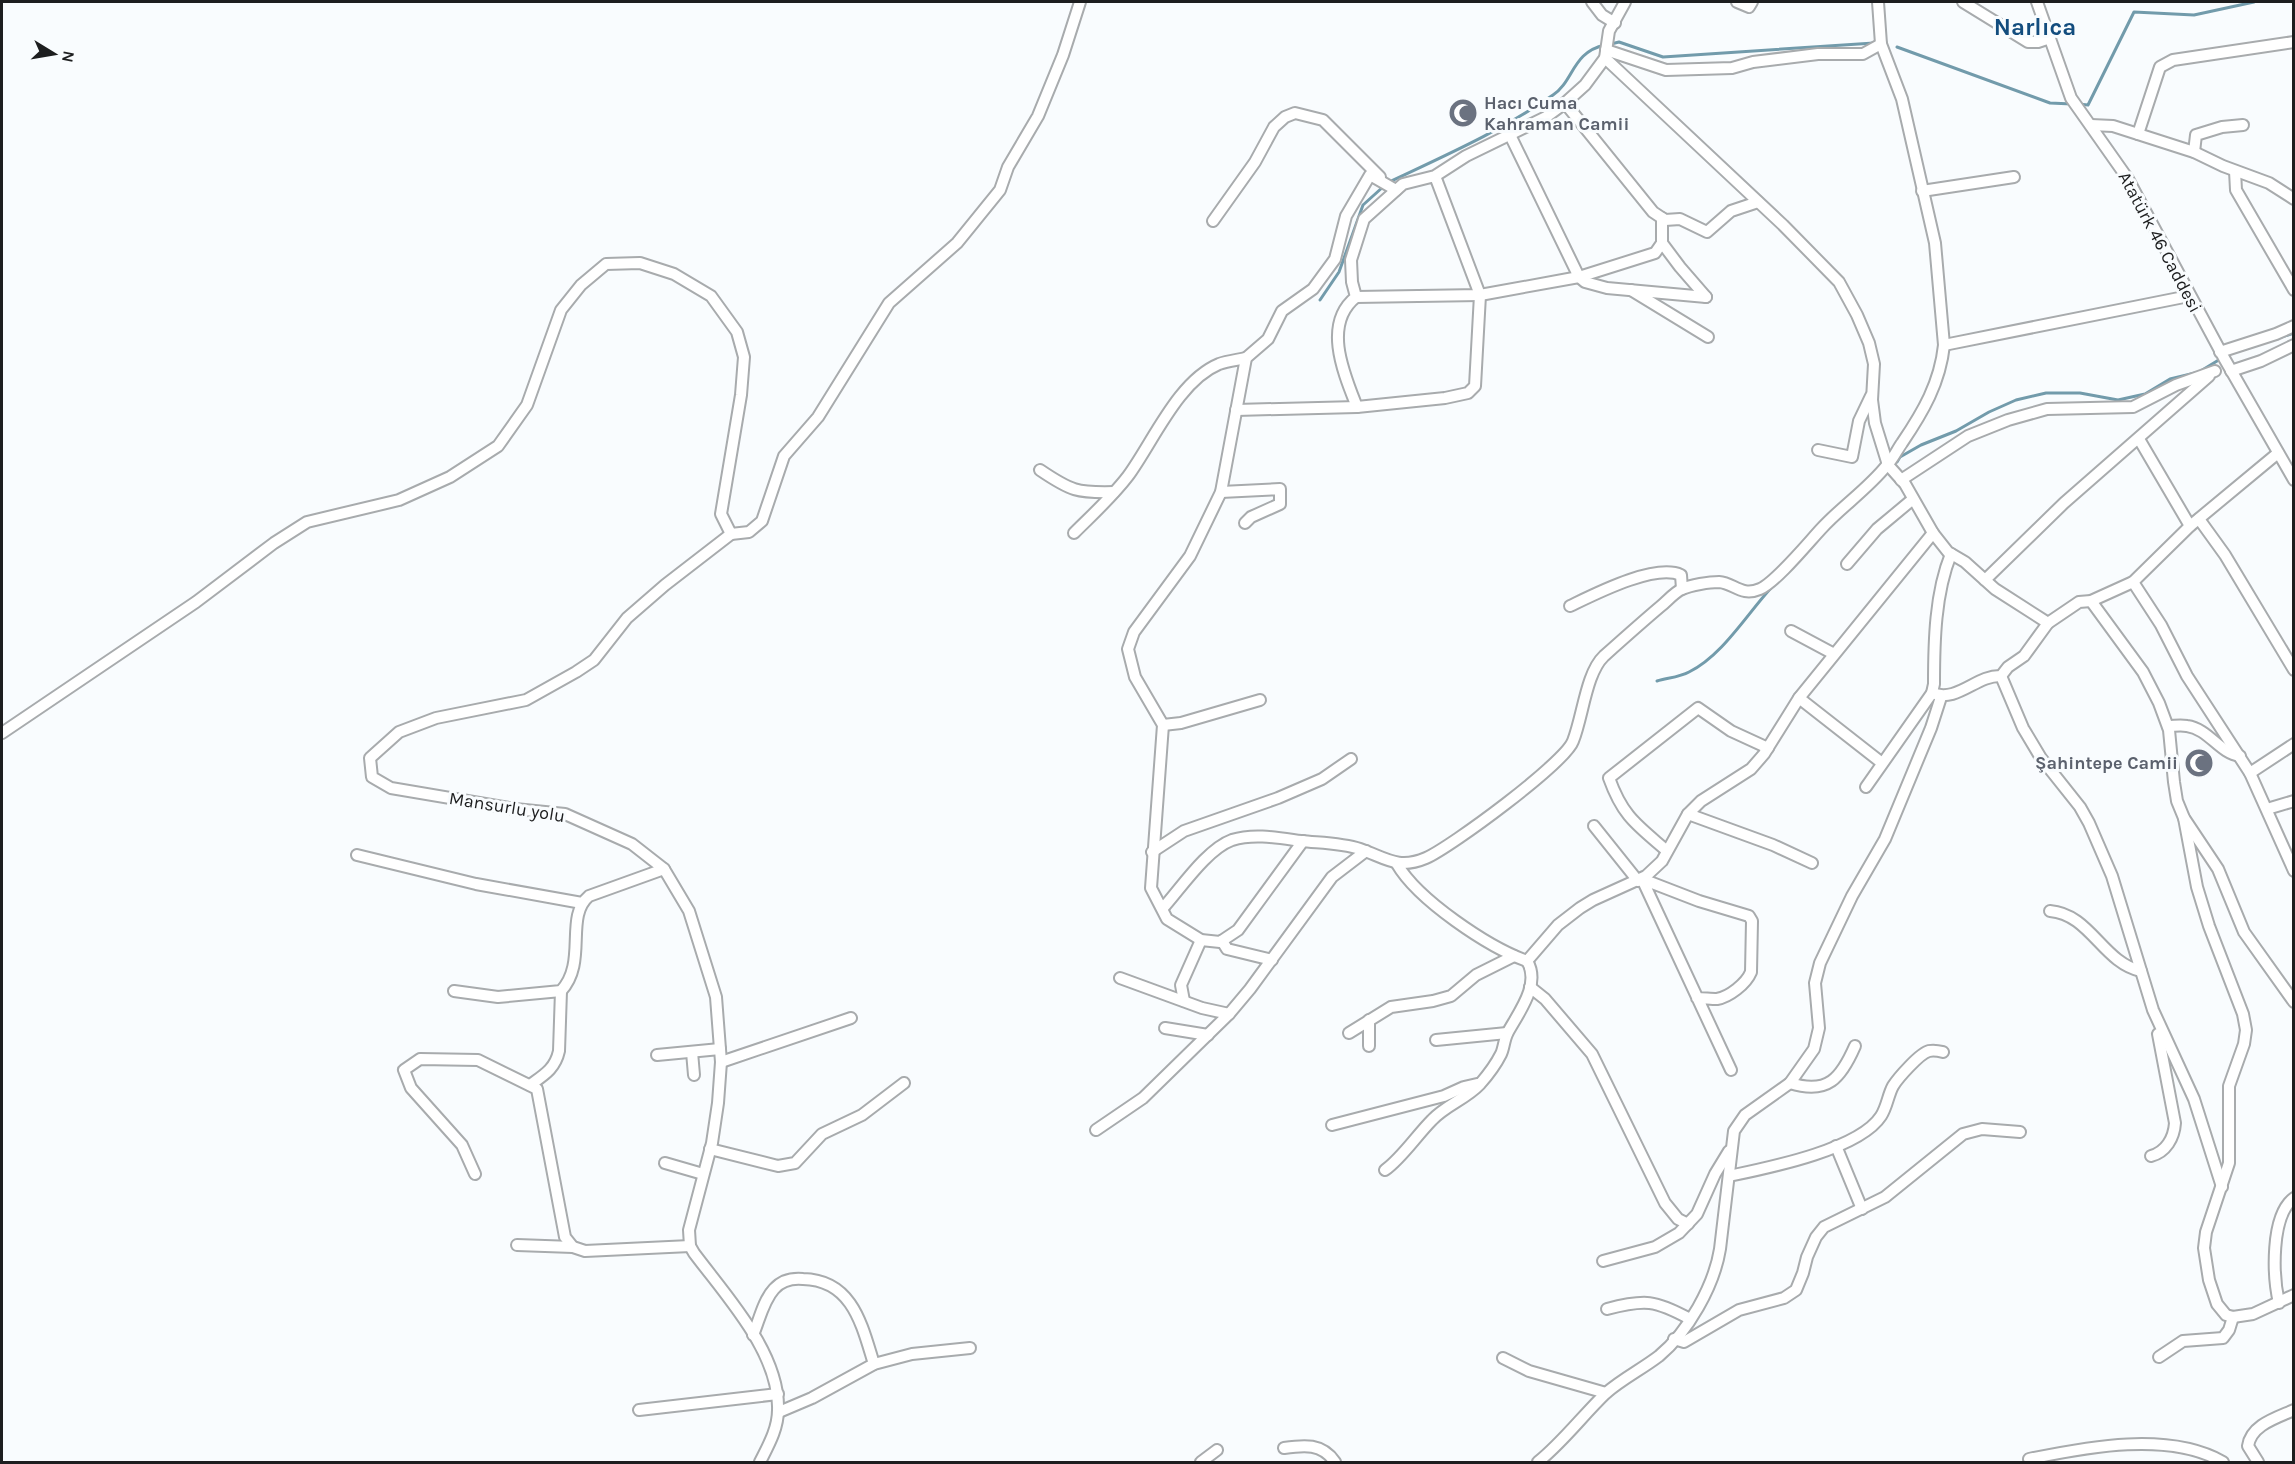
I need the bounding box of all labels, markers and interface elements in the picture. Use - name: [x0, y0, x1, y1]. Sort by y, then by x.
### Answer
- district label: Narlıca: [1994, 13, 2076, 41]
- north arrow: [24, 24, 84, 84]
- text: N: [58, 49, 79, 64]
- place label: Hacı Cuma Kahraman Camii: [1484, 92, 1629, 135]
- mosque icon: Hacı Cuma Kahraman Camii: [1447, 97, 1479, 129]
- street label: Atatürk 46 Caddesi: [2114, 168, 2206, 316]
- mosque icon: Şahintepe Camii: [2183, 747, 2215, 779]
- place label: Şahintepe Camii: [2035, 752, 2178, 774]
- street label: Mansurlu yolu: [447, 787, 567, 827]

